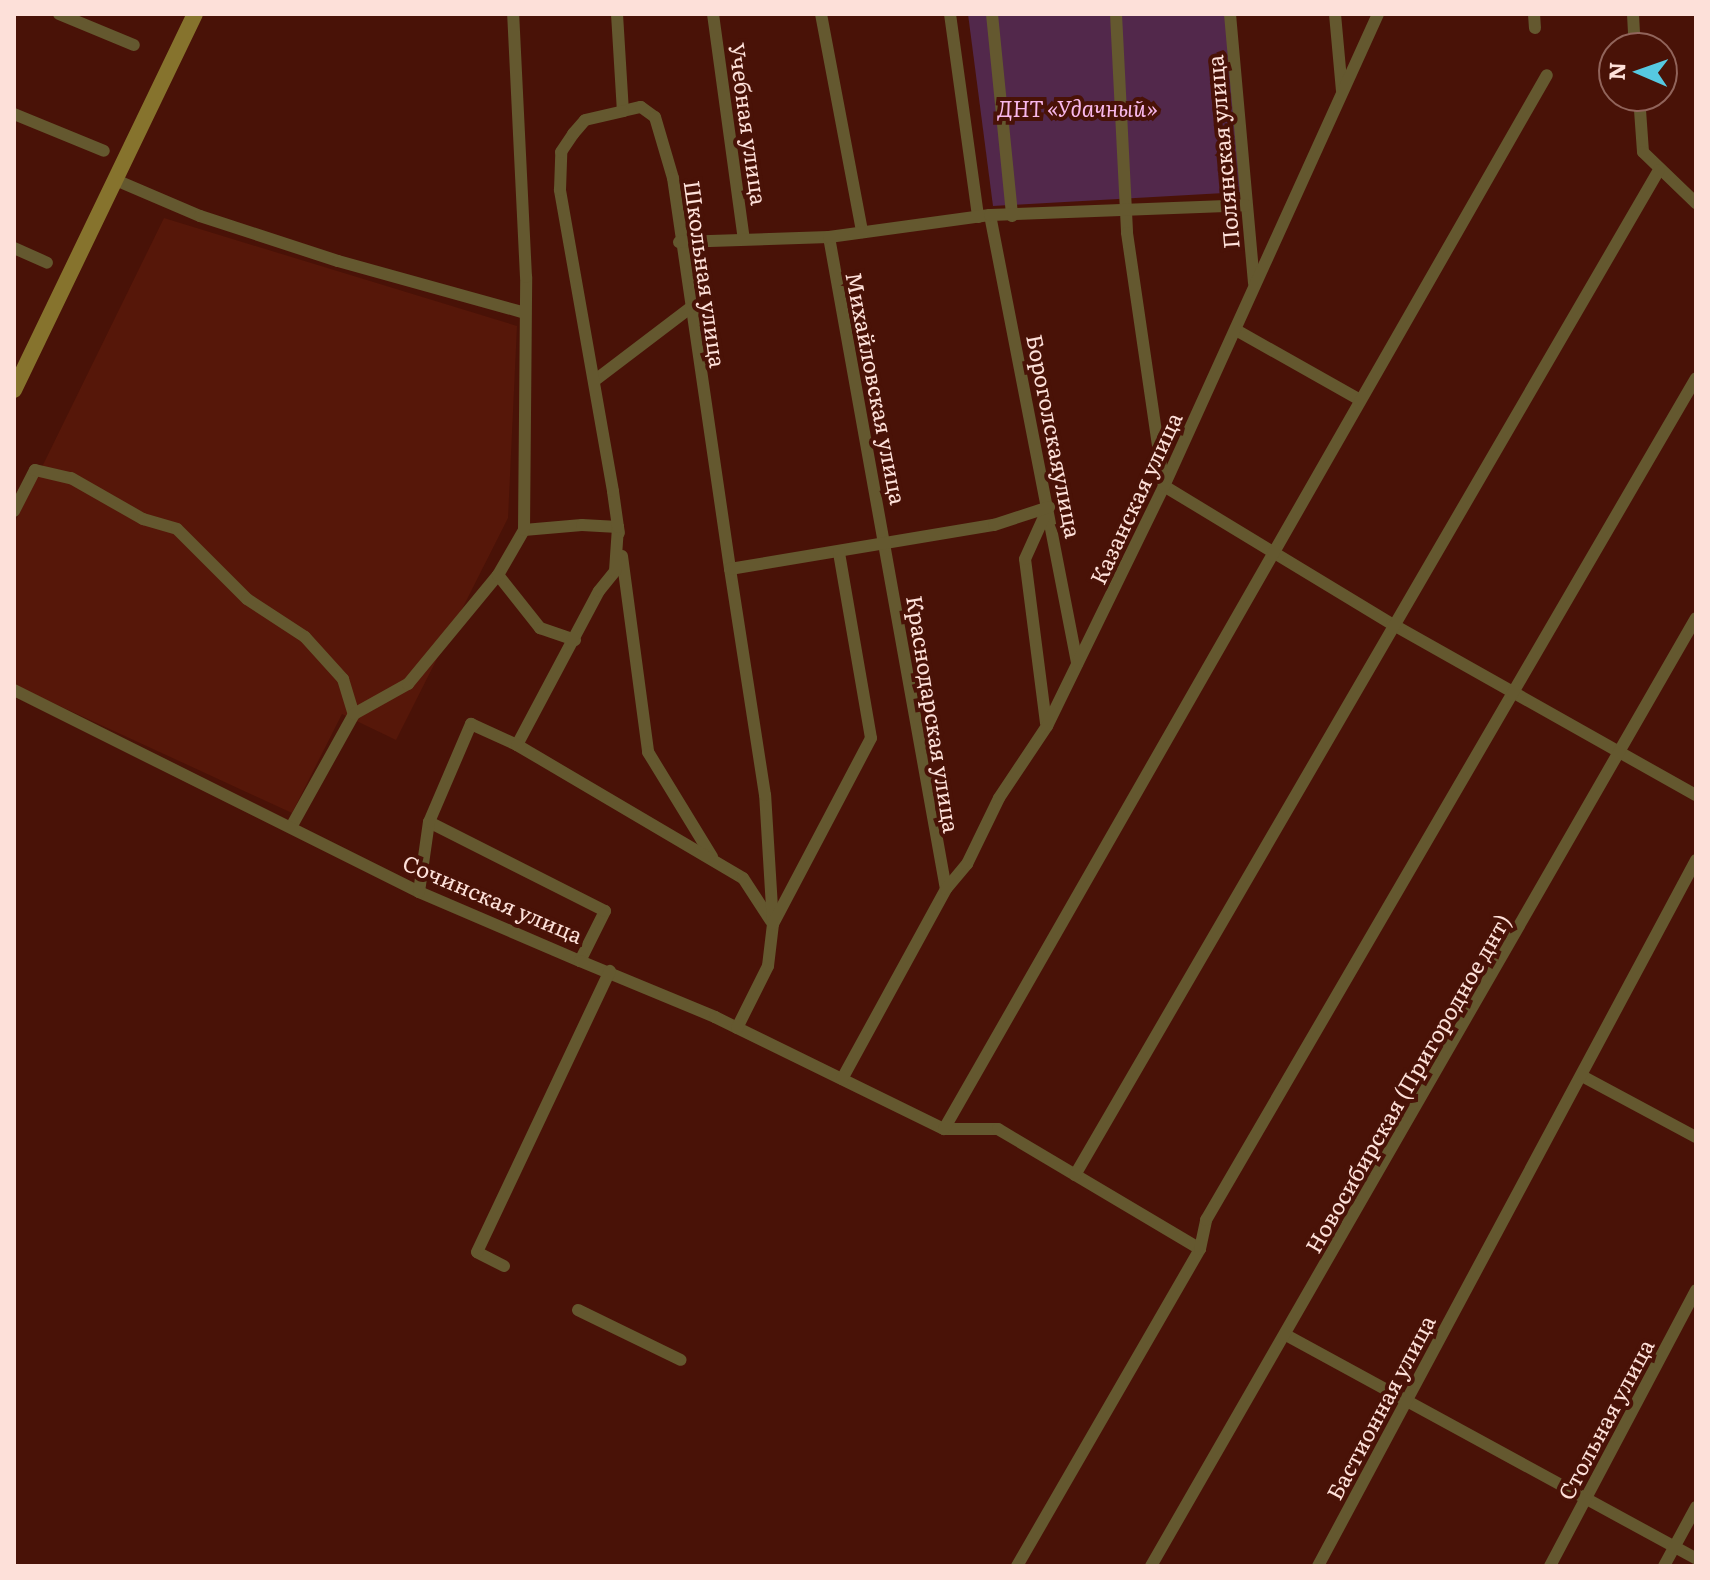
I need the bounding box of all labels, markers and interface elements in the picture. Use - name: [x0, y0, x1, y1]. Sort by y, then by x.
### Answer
- north arrow: [1598, 32, 1678, 112]
- street label: Учебная улица: [725, 41, 773, 207]
- street label: Полянская улица: [1200, 54, 1244, 250]
- text: N: [1599, 61, 1632, 81]
- park label: ДНТ «Удачный»: [997, 95, 1157, 121]
- street label: Школьная улица: [680, 179, 732, 369]
- street label: Михайловская улица: [841, 269, 913, 507]
- street label: Бороголскаяулица: [1022, 332, 1088, 540]
- street label: Казанская улица: [1084, 408, 1186, 588]
- street label: Краснодарская улица: [902, 593, 966, 835]
- street label: Сочинская улица: [399, 848, 587, 948]
- street label: Новосибирская (Пригородное днт): [1299, 909, 1515, 1257]
- street label: Бастионная улица: [1320, 1310, 1440, 1504]
- street label: Стольная улица: [1552, 1334, 1658, 1504]

